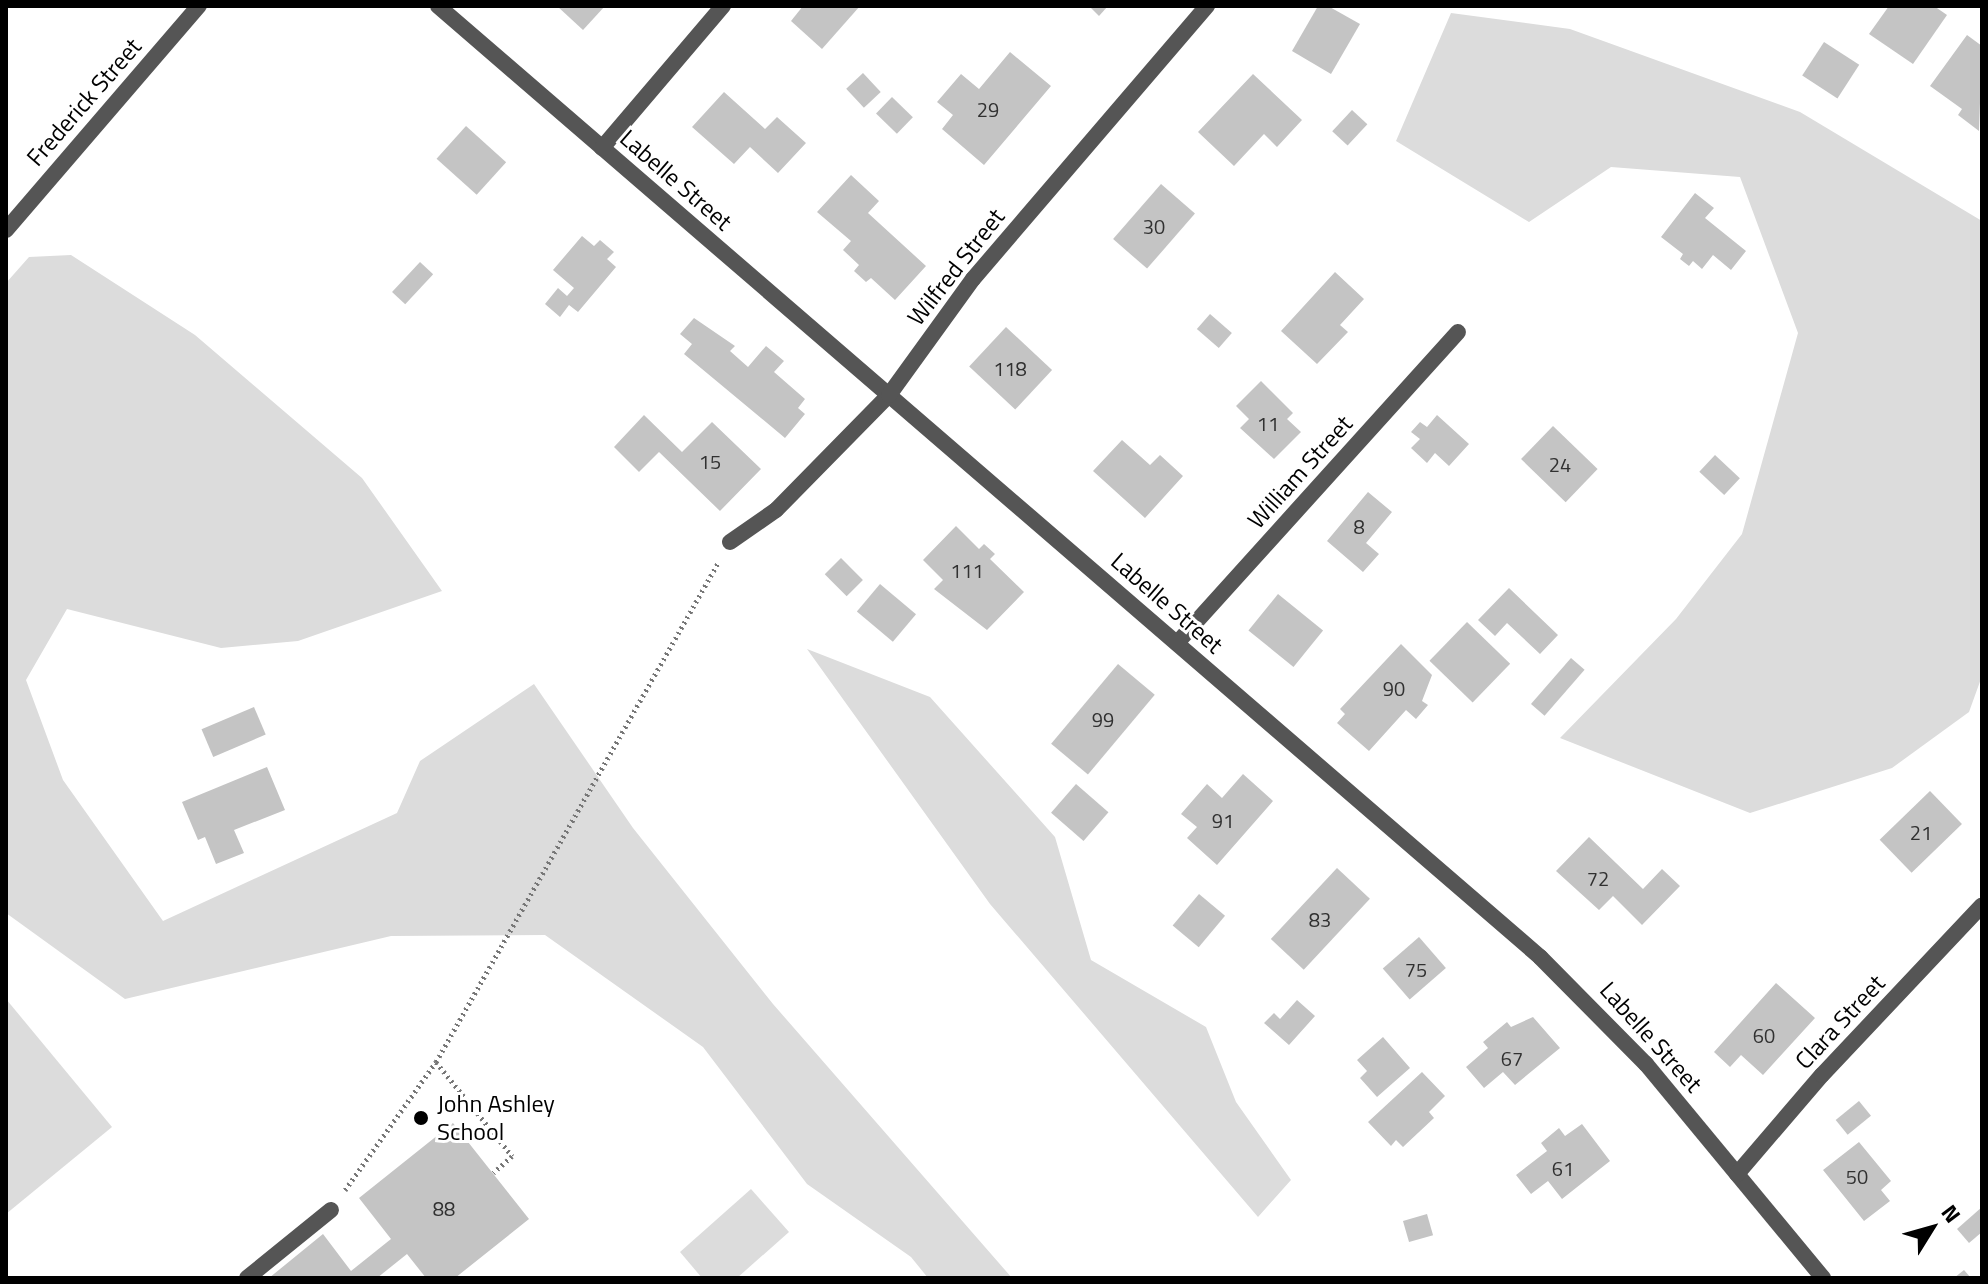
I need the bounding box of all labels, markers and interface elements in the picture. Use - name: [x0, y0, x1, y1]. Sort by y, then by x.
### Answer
- street label: Frederick Street: [21, 32, 147, 172]
- house number: 29: [977, 97, 999, 121]
- street label: Labelle Street: [614, 124, 738, 236]
- street label: Wilfred Street: [902, 203, 1010, 331]
- house number: 30: [1143, 214, 1165, 238]
- house number: 118: [993, 356, 1027, 380]
- street label: William Street: [1242, 410, 1358, 534]
- house number: 11: [1257, 411, 1279, 435]
- house number: 15: [699, 449, 721, 473]
- house number: 24: [1549, 452, 1571, 476]
- house number: 8: [1353, 514, 1365, 538]
- street label: Labelle Street: [1105, 547, 1229, 659]
- house number: 111: [950, 558, 984, 582]
- house number: 90: [1383, 676, 1405, 700]
- house number: 99: [1092, 707, 1114, 731]
- house number: 91: [1212, 808, 1234, 832]
- house number: 21: [1910, 820, 1932, 844]
- house number: 72: [1587, 866, 1609, 890]
- house number: 83: [1309, 907, 1331, 931]
- house number: 75: [1405, 957, 1427, 981]
- street label: Clara Street: [1789, 969, 1891, 1075]
- street label: Labelle Street: [1594, 976, 1708, 1098]
- house number: 60: [1753, 1023, 1775, 1047]
- house number: 67: [1501, 1046, 1523, 1070]
- place label: John Ashley School: [437, 1090, 555, 1146]
- marker: John Ashley School: [412, 1109, 430, 1127]
- house number: 61: [1552, 1156, 1574, 1180]
- house number: 50: [1846, 1164, 1868, 1188]
- north arrow: [1892, 1188, 1972, 1268]
- house number: 88: [433, 1196, 455, 1220]
- text: N: [1933, 1197, 1969, 1230]

